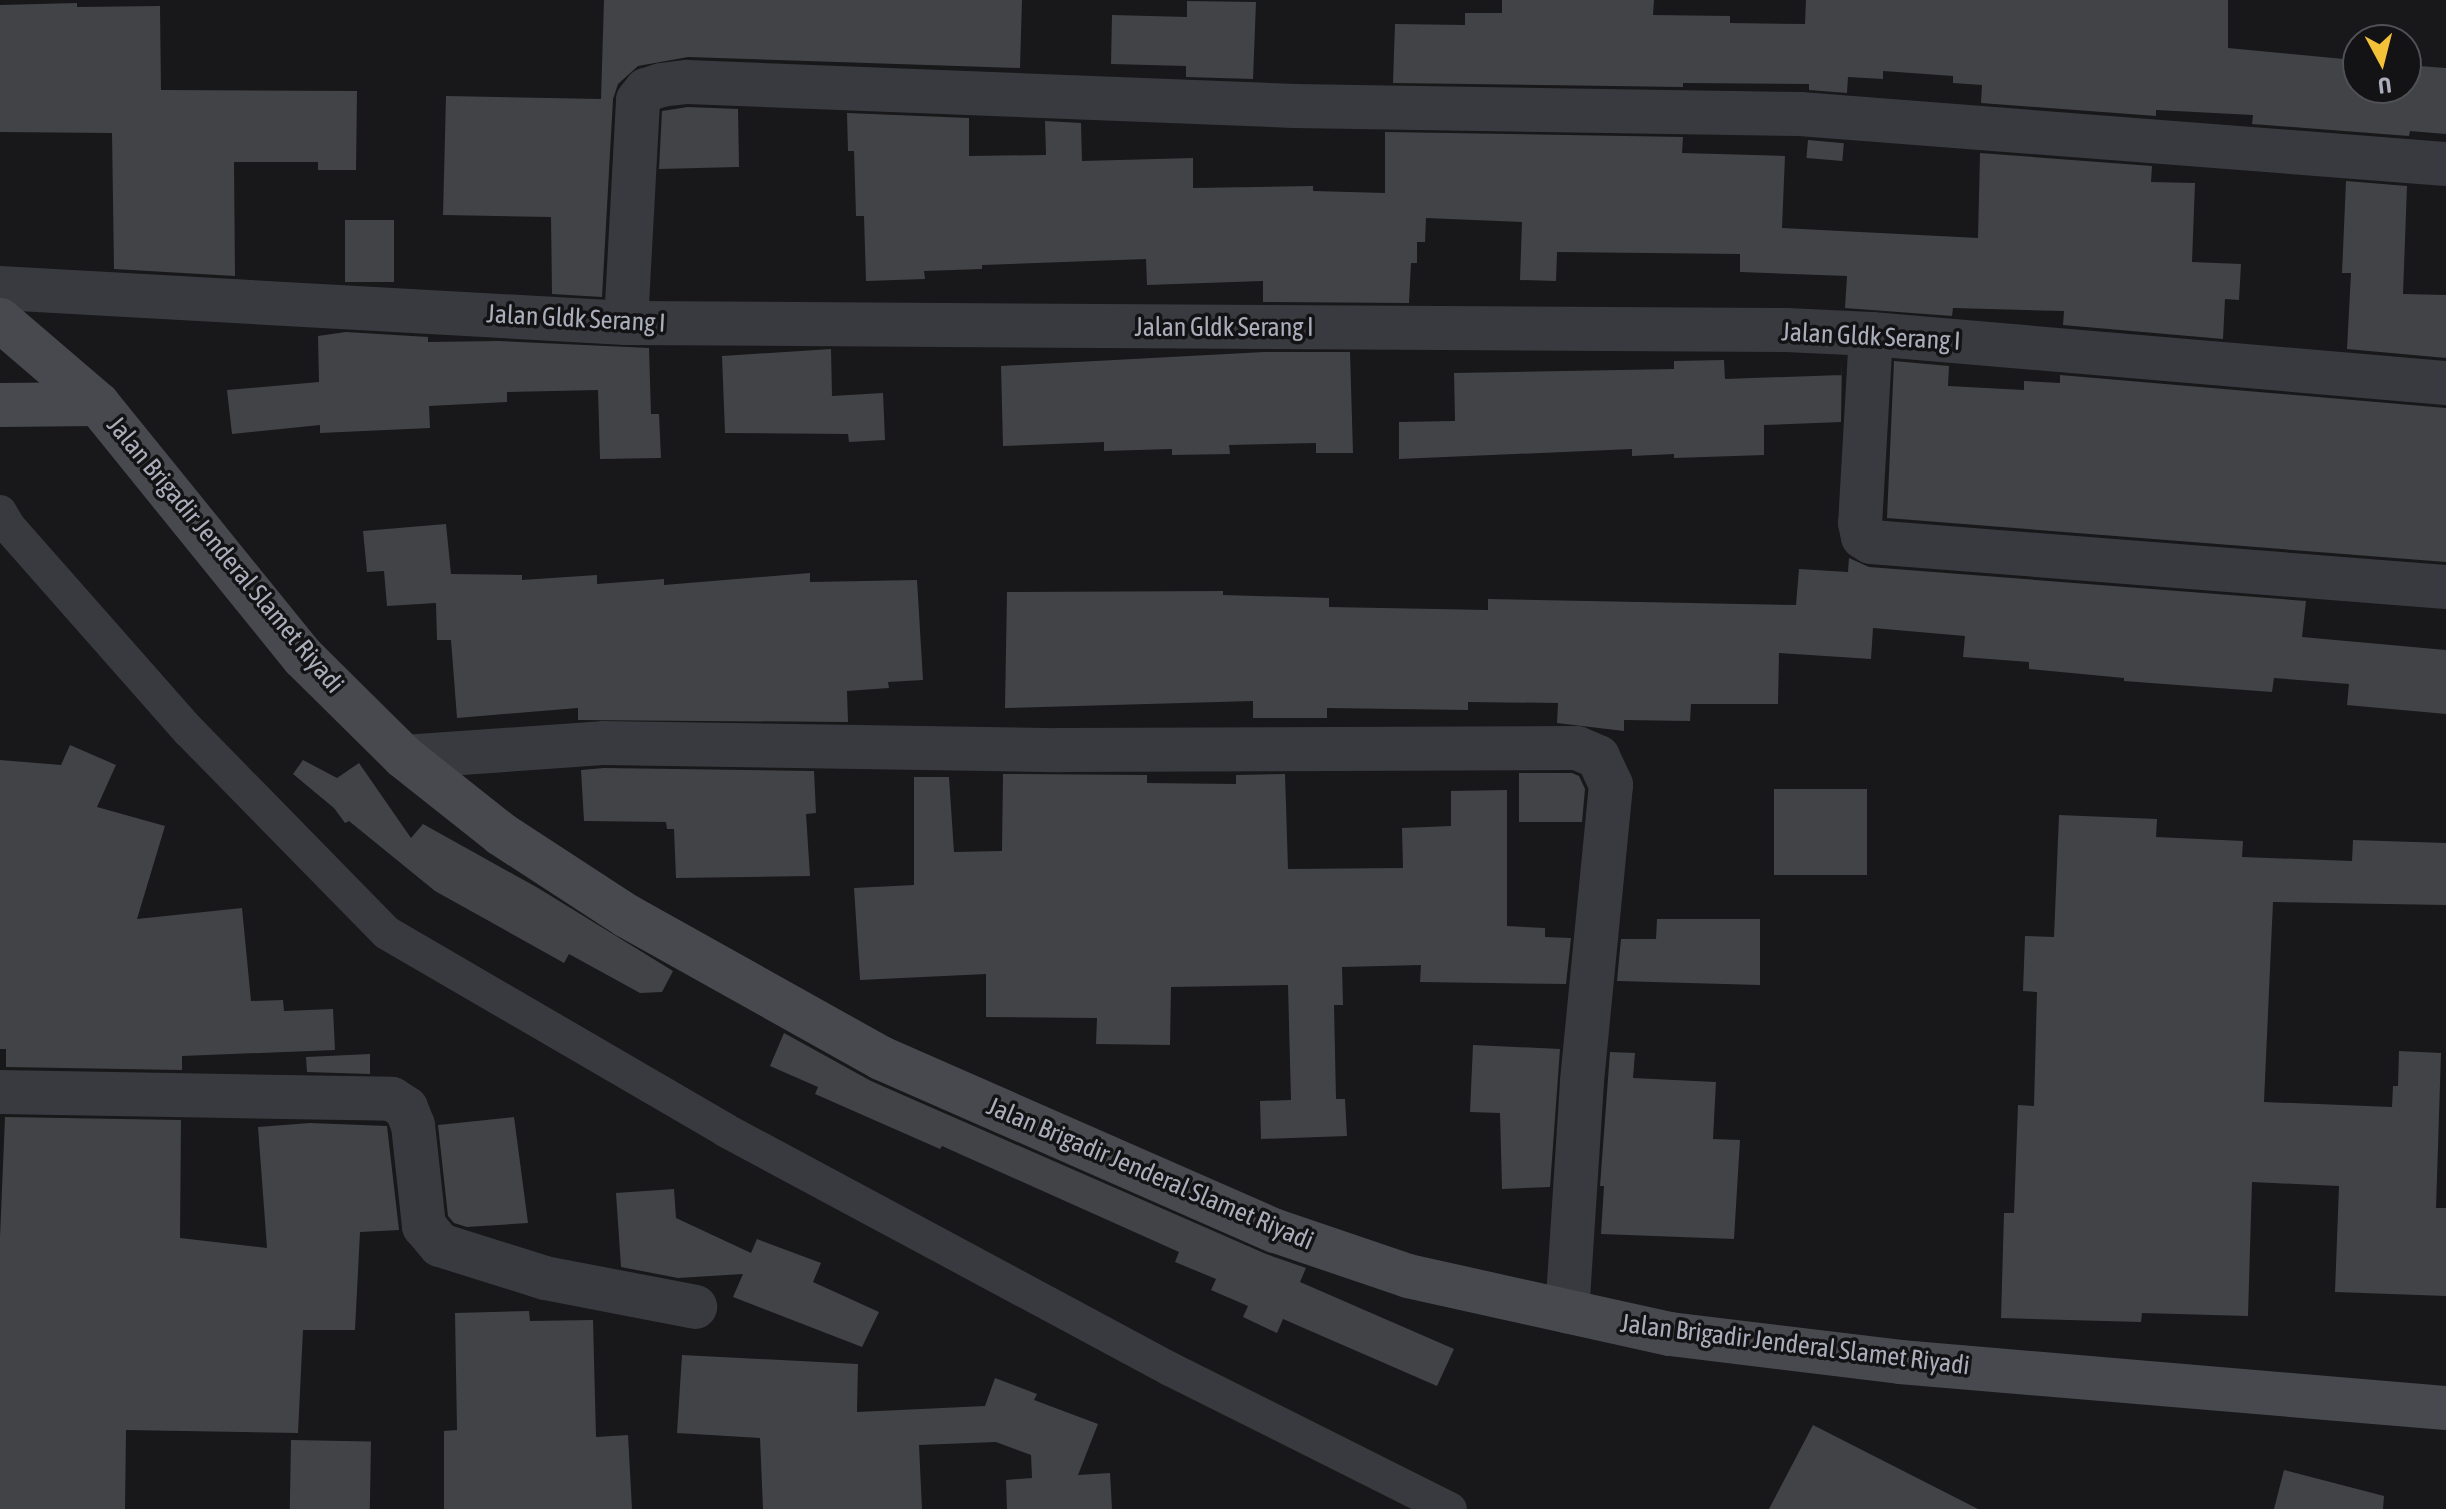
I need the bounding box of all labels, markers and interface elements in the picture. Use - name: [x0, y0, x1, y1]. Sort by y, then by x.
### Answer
- north arrow: [2342, 24, 2422, 104]
- text: U: [2377, 72, 2393, 100]
- street label: Jalan Gldk Serang I: [486, 299, 666, 339]
- street label: Jalan Gldk Serang I: [1134, 312, 1314, 344]
- street label: Jalan Gldk Serang I: [1781, 317, 1961, 357]
- street label: Jalan Brigadir Jenderal Slamet Riyadi: [100, 410, 350, 700]
- street label: Jalan Brigadir Jenderal Slamet Riyadi: [982, 1091, 1318, 1257]
- street label: Jalan Brigadir Jenderal Slamet Riyadi: [1619, 1308, 1971, 1382]

